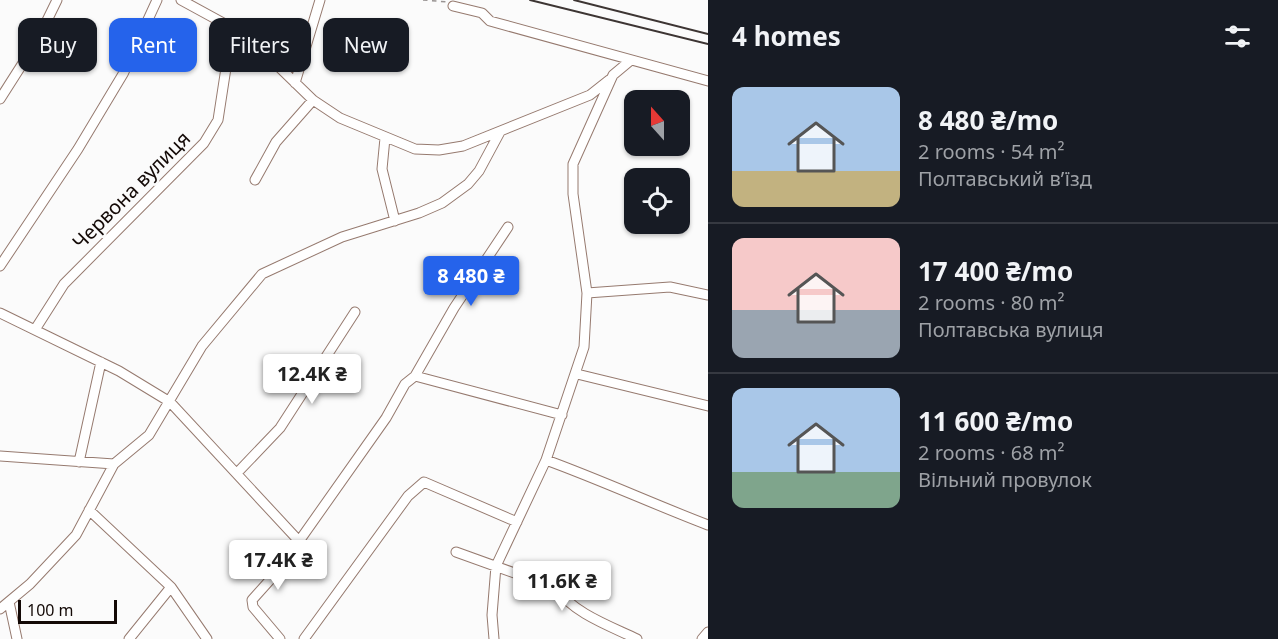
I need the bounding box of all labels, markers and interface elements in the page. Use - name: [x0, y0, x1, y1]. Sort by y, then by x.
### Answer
- chip: Buy: [18, 18, 97, 72]
- chip: Rent: [109, 18, 197, 72]
- chip: Filters: [209, 18, 311, 72]
- chip: New: [323, 18, 409, 72]
- text: 4 homes: [732, 18, 841, 54]
- icon: filters: [1221, 20, 1254, 53]
- north arrow: [624, 90, 690, 156]
- map controls: [624, 90, 690, 234]
- text: 8 480 ₴/mo: [918, 102, 1058, 138]
- icon: home: [780, 111, 852, 183]
- street label: Червона вулиця: [66, 125, 196, 255]
- text: 2 rooms · 54 m²: [918, 138, 1065, 165]
- text: Полтавський в’їзд: [918, 165, 1092, 192]
- button: locate: [624, 168, 690, 234]
- text: 17 400 ₴/mo: [918, 253, 1073, 289]
- pin: 8 480 ₴: [416, 256, 526, 307]
- text: 8 480 ₴: [437, 262, 505, 289]
- icon: home: [780, 262, 852, 334]
- text: 2 rooms · 80 m²: [918, 289, 1065, 316]
- text: Полтавська вулиця: [918, 316, 1103, 343]
- pin: 12.4K ₴: [257, 354, 367, 405]
- text: 12.4K ₴: [277, 360, 347, 387]
- text: 11 600 ₴/mo: [918, 403, 1073, 439]
- icon: home: [780, 412, 852, 484]
- text: 2 rooms · 68 m²: [918, 439, 1065, 466]
- text: Вільний провулок: [918, 466, 1092, 493]
- pin: 17.4K ₴: [223, 540, 333, 591]
- text: 17.4K ₴: [243, 546, 313, 573]
- pin: 11.6K ₴: [507, 561, 617, 612]
- text: 11.6K ₴: [527, 567, 597, 594]
- scale bar: [18, 597, 117, 624]
- text: 100 m: [27, 599, 74, 621]

